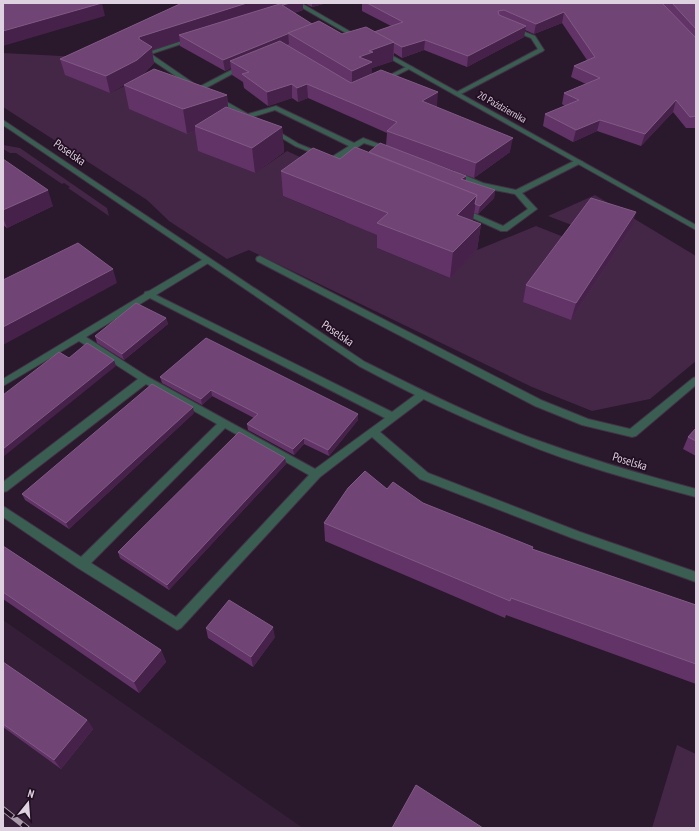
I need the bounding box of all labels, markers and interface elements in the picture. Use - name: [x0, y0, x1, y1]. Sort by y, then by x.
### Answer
- street label: 20 Października: [475, 88, 529, 126]
- street label: Poselska: [51, 136, 89, 168]
- street label: Poselska: [319, 317, 357, 349]
- street label: Poselska: [611, 449, 649, 473]
- north arrow: [8, 783, 48, 823]
- text: N: [26, 786, 36, 801]

